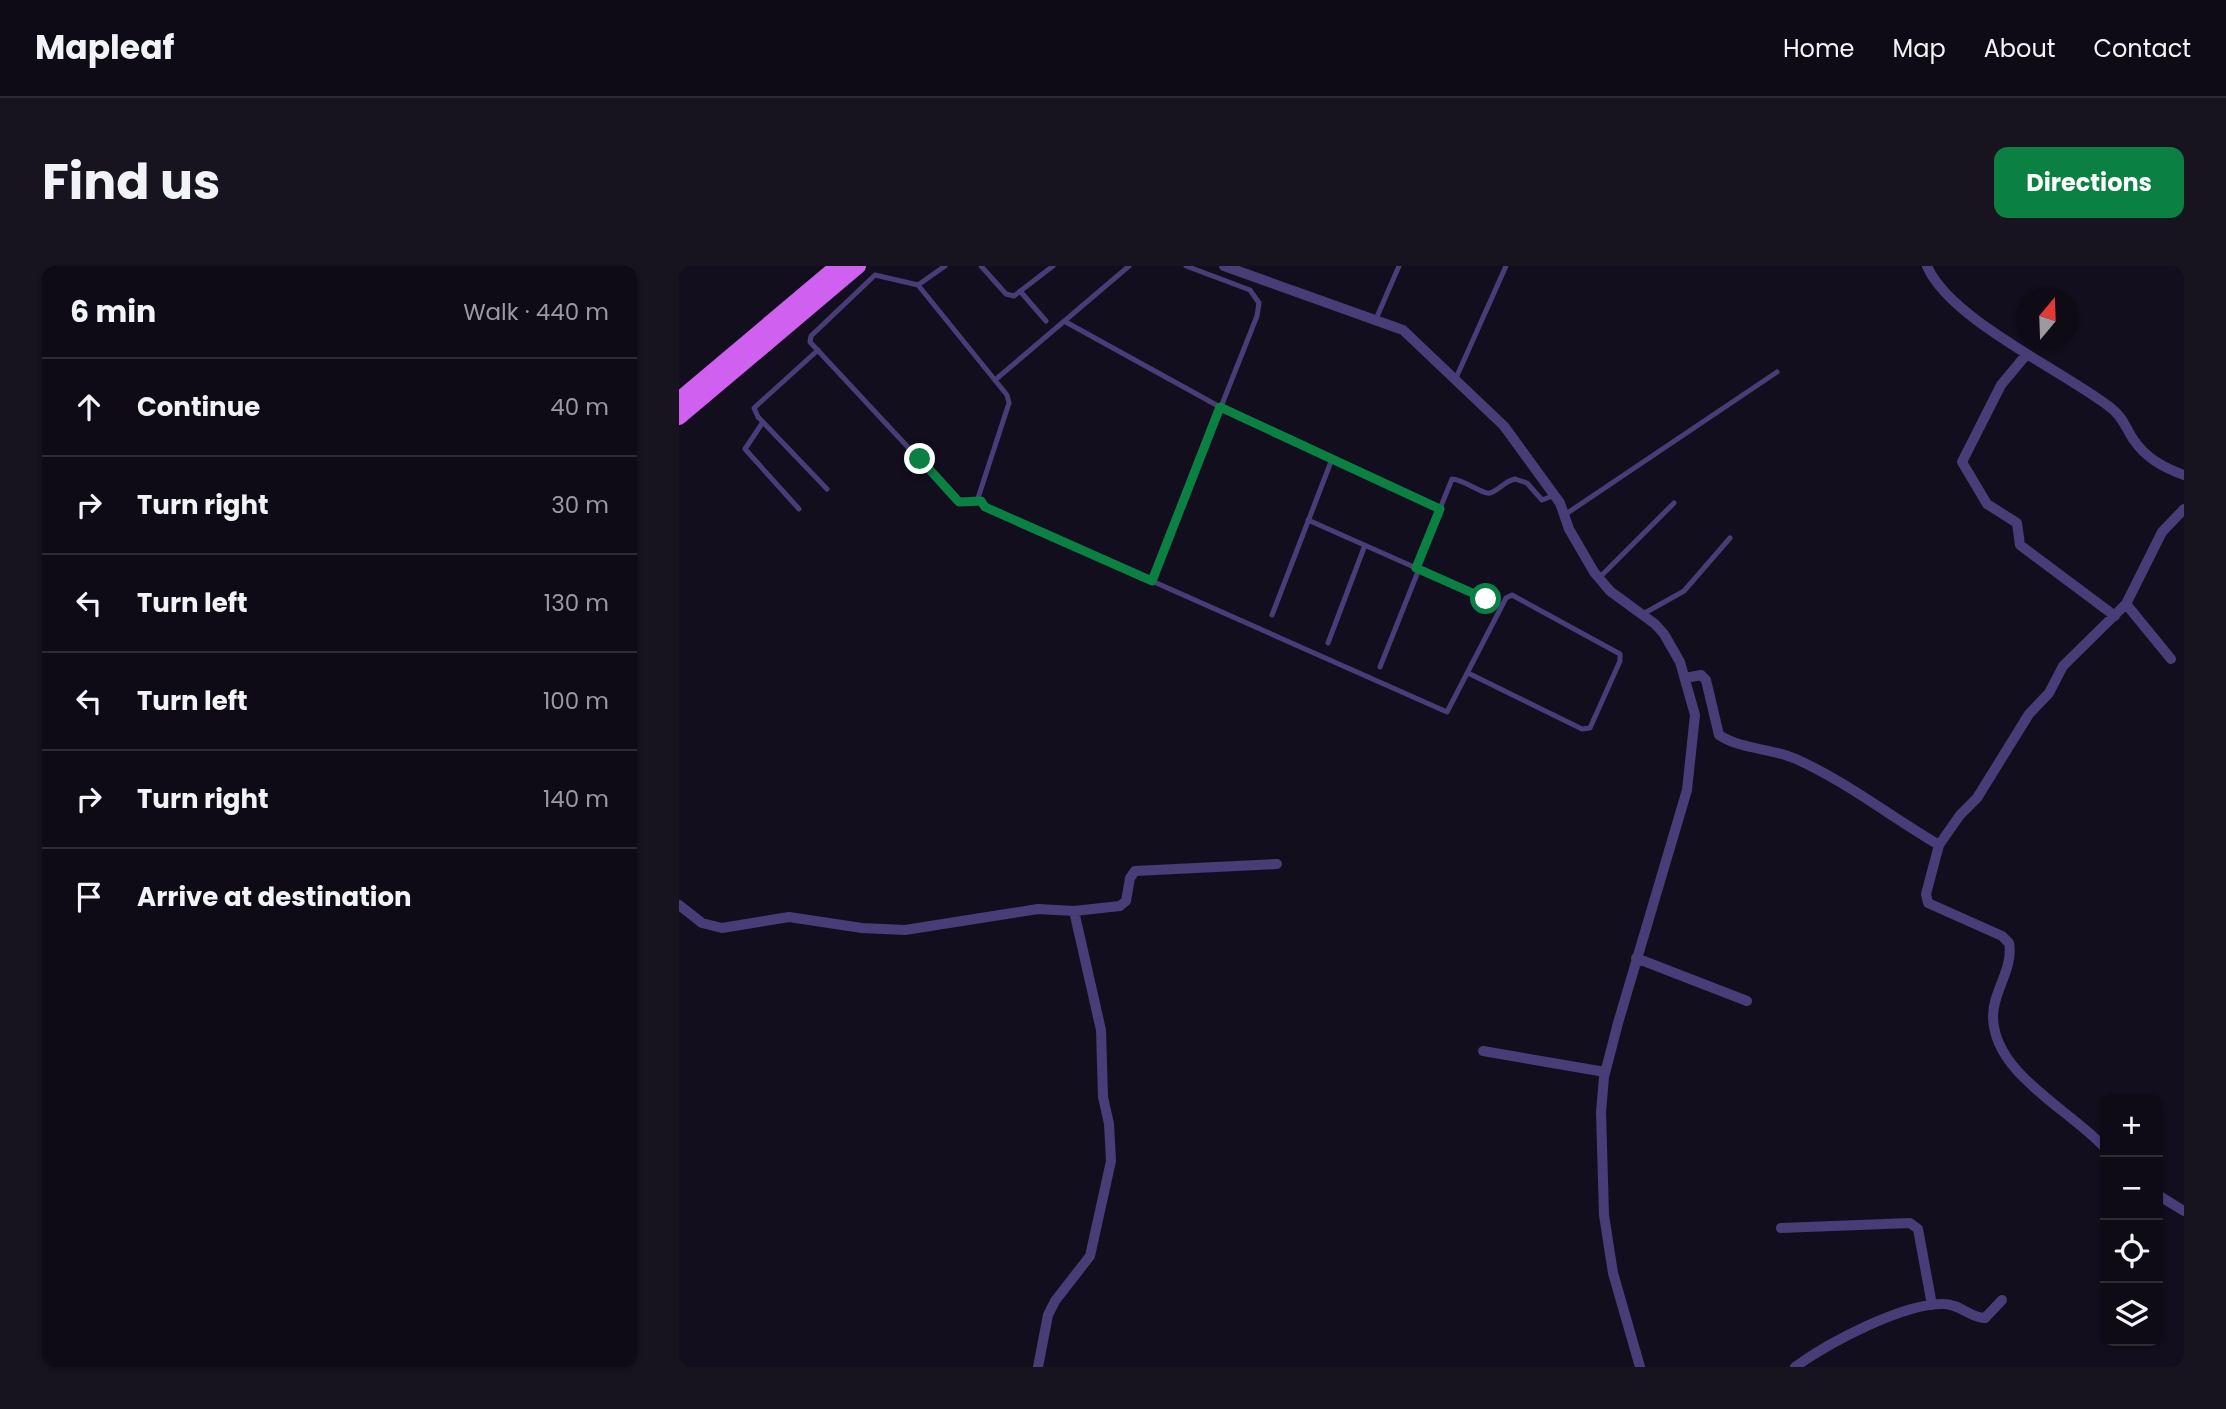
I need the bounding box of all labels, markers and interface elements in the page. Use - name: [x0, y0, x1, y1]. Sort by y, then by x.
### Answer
- text: Mapleaf: [35, 24, 174, 71]
- text: Home: [1783, 32, 1855, 65]
- text: Map: [1893, 32, 1946, 65]
- text: About: [1984, 32, 2055, 65]
- text: Contact: [2093, 32, 2191, 65]
- button: Directions: [1994, 147, 2184, 218]
- text: Find us: [42, 148, 220, 216]
- north arrow: [2016, 287, 2079, 350]
- text: 6 min: [70, 290, 156, 333]
- text: Walk · 440 m: [463, 296, 609, 328]
- icon: ahead: [70, 388, 108, 426]
- text: Continue: [137, 389, 260, 425]
- text: 40 m: [550, 391, 609, 423]
- route end: [904, 443, 935, 474]
- icon: right: [70, 486, 108, 524]
- text: Turn right: [137, 487, 269, 523]
- text: 30 m: [551, 489, 609, 521]
- route start: [1470, 583, 1501, 614]
- icon: left: [70, 584, 108, 622]
- text: Turn left: [137, 585, 248, 621]
- text: 130 m: [544, 587, 609, 619]
- icon: left: [70, 682, 108, 720]
- text: Turn left: [137, 683, 248, 719]
- text: 100 m: [543, 685, 609, 717]
- icon: right: [70, 780, 108, 818]
- text: Turn right: [137, 781, 269, 817]
- text: 140 m: [543, 783, 609, 815]
- icon: arrive: [70, 878, 108, 916]
- text: Arrive at destination: [137, 879, 412, 915]
- map controls: [2100, 1094, 2163, 1346]
- button: +: [2100, 1094, 2163, 1157]
- button: −: [2100, 1157, 2163, 1220]
- button: locate: [2100, 1220, 2163, 1283]
- button: layers: [2100, 1283, 2163, 1346]

